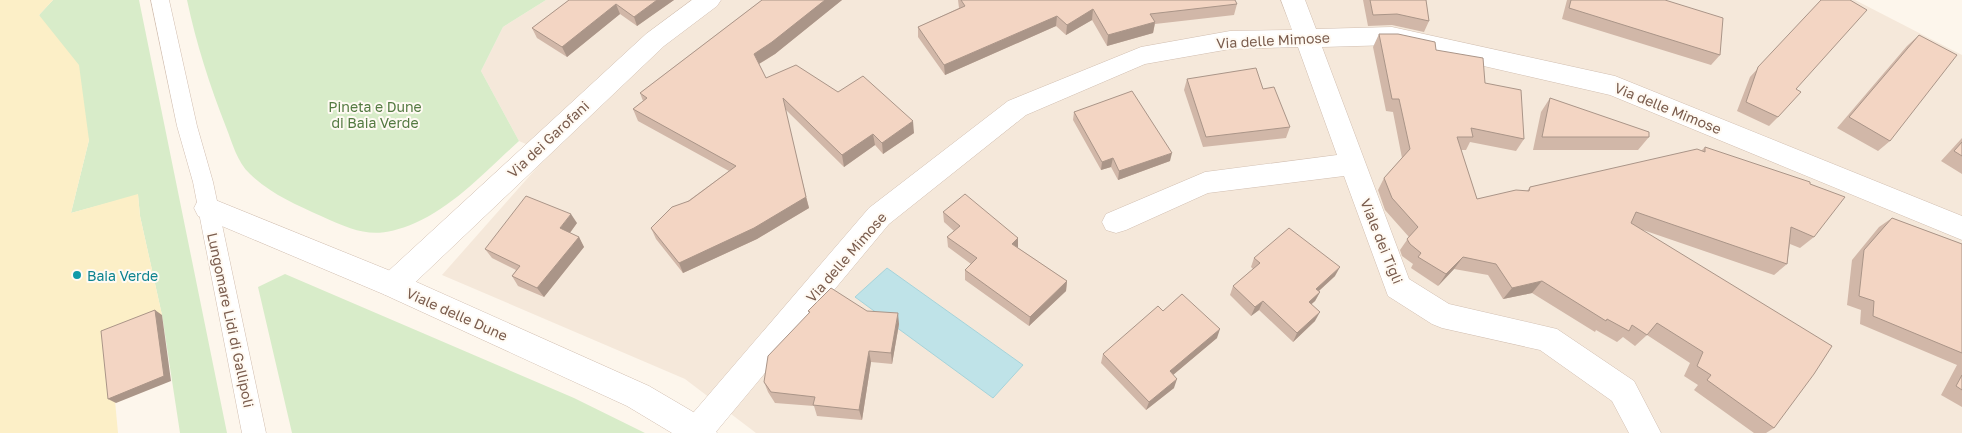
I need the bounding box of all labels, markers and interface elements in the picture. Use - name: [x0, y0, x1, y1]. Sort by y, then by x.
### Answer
- street label: Via delle Mimose: [1216, 29, 1330, 51]
- street label: Via delle Mimose: [1612, 79, 1724, 137]
- street label: Via dei Garofani: [504, 97, 592, 181]
- park label: Pineta e Dune di Baia Verde: [328, 98, 422, 131]
- street label: Viale dei Tigli: [1357, 196, 1407, 286]
- street label: Via delle Mimose: [802, 208, 890, 306]
- street label: Lungomare Lidi di Gallipoli: [204, 231, 258, 409]
- place label: Baia Verde: [87, 267, 158, 284]
- marker: Baia Verde: [71, 269, 83, 281]
- street label: Viale delle Dune: [404, 284, 510, 344]

